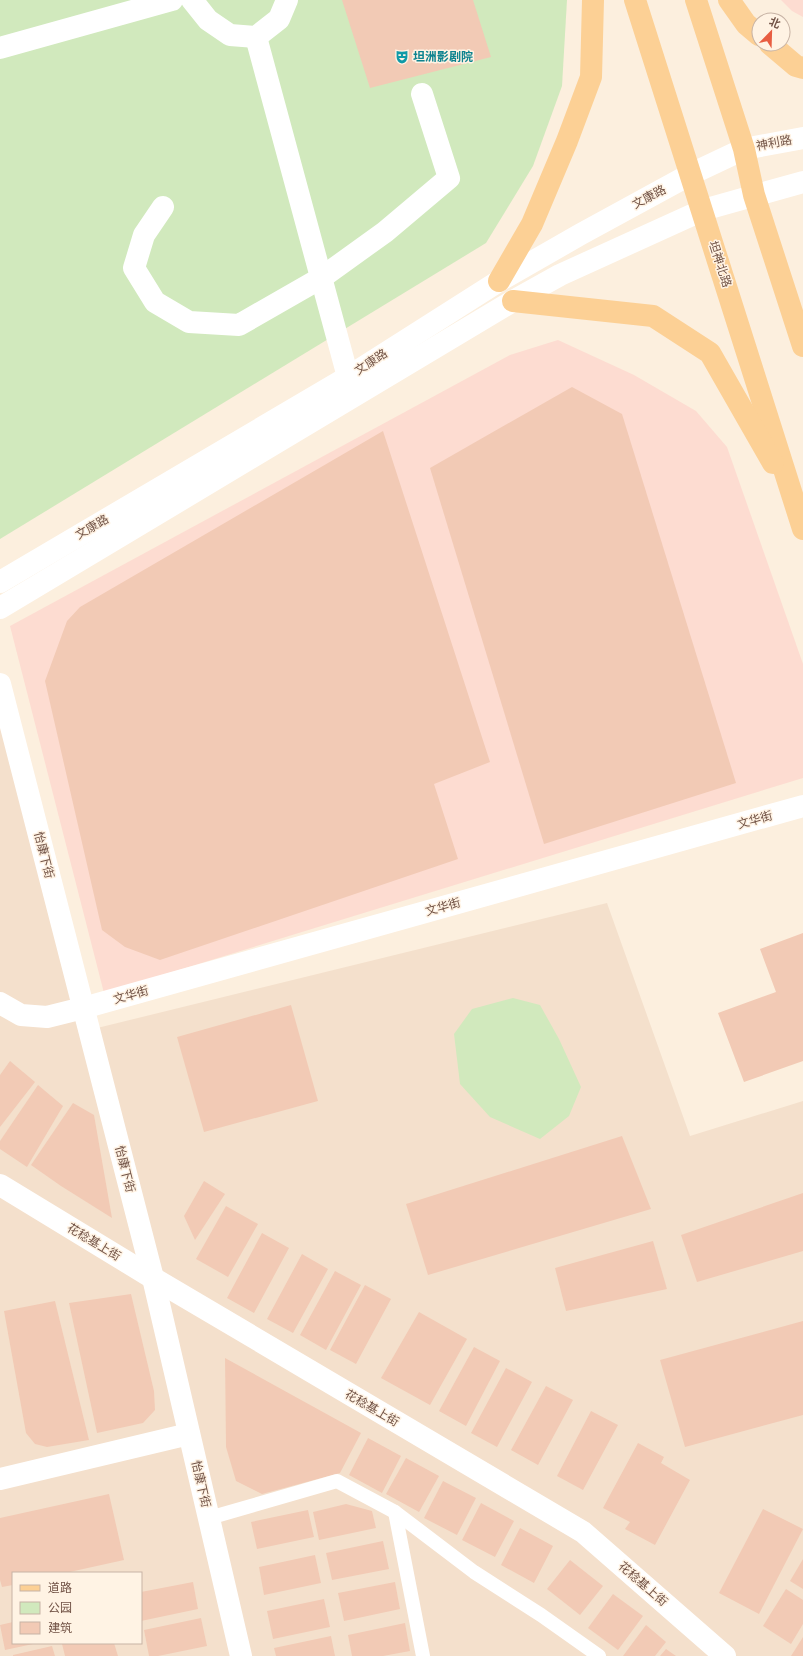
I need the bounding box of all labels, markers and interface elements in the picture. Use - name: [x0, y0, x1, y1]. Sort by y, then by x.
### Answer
- north arrow: [751, 12, 791, 52]
- text: 北: [768, 14, 783, 30]
- theatre icon: 坦洲影剧院: [394, 49, 410, 65]
- place label: 坦洲影剧院: [413, 49, 473, 63]
- street label: 神利路: [755, 132, 793, 152]
- street label: 文康路: [629, 181, 668, 211]
- street label: 坦神北路: [707, 239, 735, 289]
- street label: 文康路: [352, 345, 389, 377]
- street label: 文康路: [72, 511, 111, 541]
- street label: 文华街: [735, 807, 774, 831]
- street label: 怡康下街: [32, 830, 58, 880]
- street label: 文华街: [423, 894, 462, 918]
- street label: 文华街: [111, 982, 150, 1006]
- street label: 怡康下街: [113, 1144, 139, 1194]
- street label: 花稔基上街: [65, 1220, 124, 1263]
- street label: 花稔基上街: [343, 1386, 402, 1428]
- street label: 怡康下街: [190, 1459, 214, 1509]
- street label: 花稔基上街: [616, 1558, 671, 1608]
- legend: [12, 1572, 142, 1644]
- text: 道路: [48, 1580, 72, 1594]
- text: 公园: [48, 1600, 72, 1614]
- text: 建筑: [48, 1620, 72, 1634]

